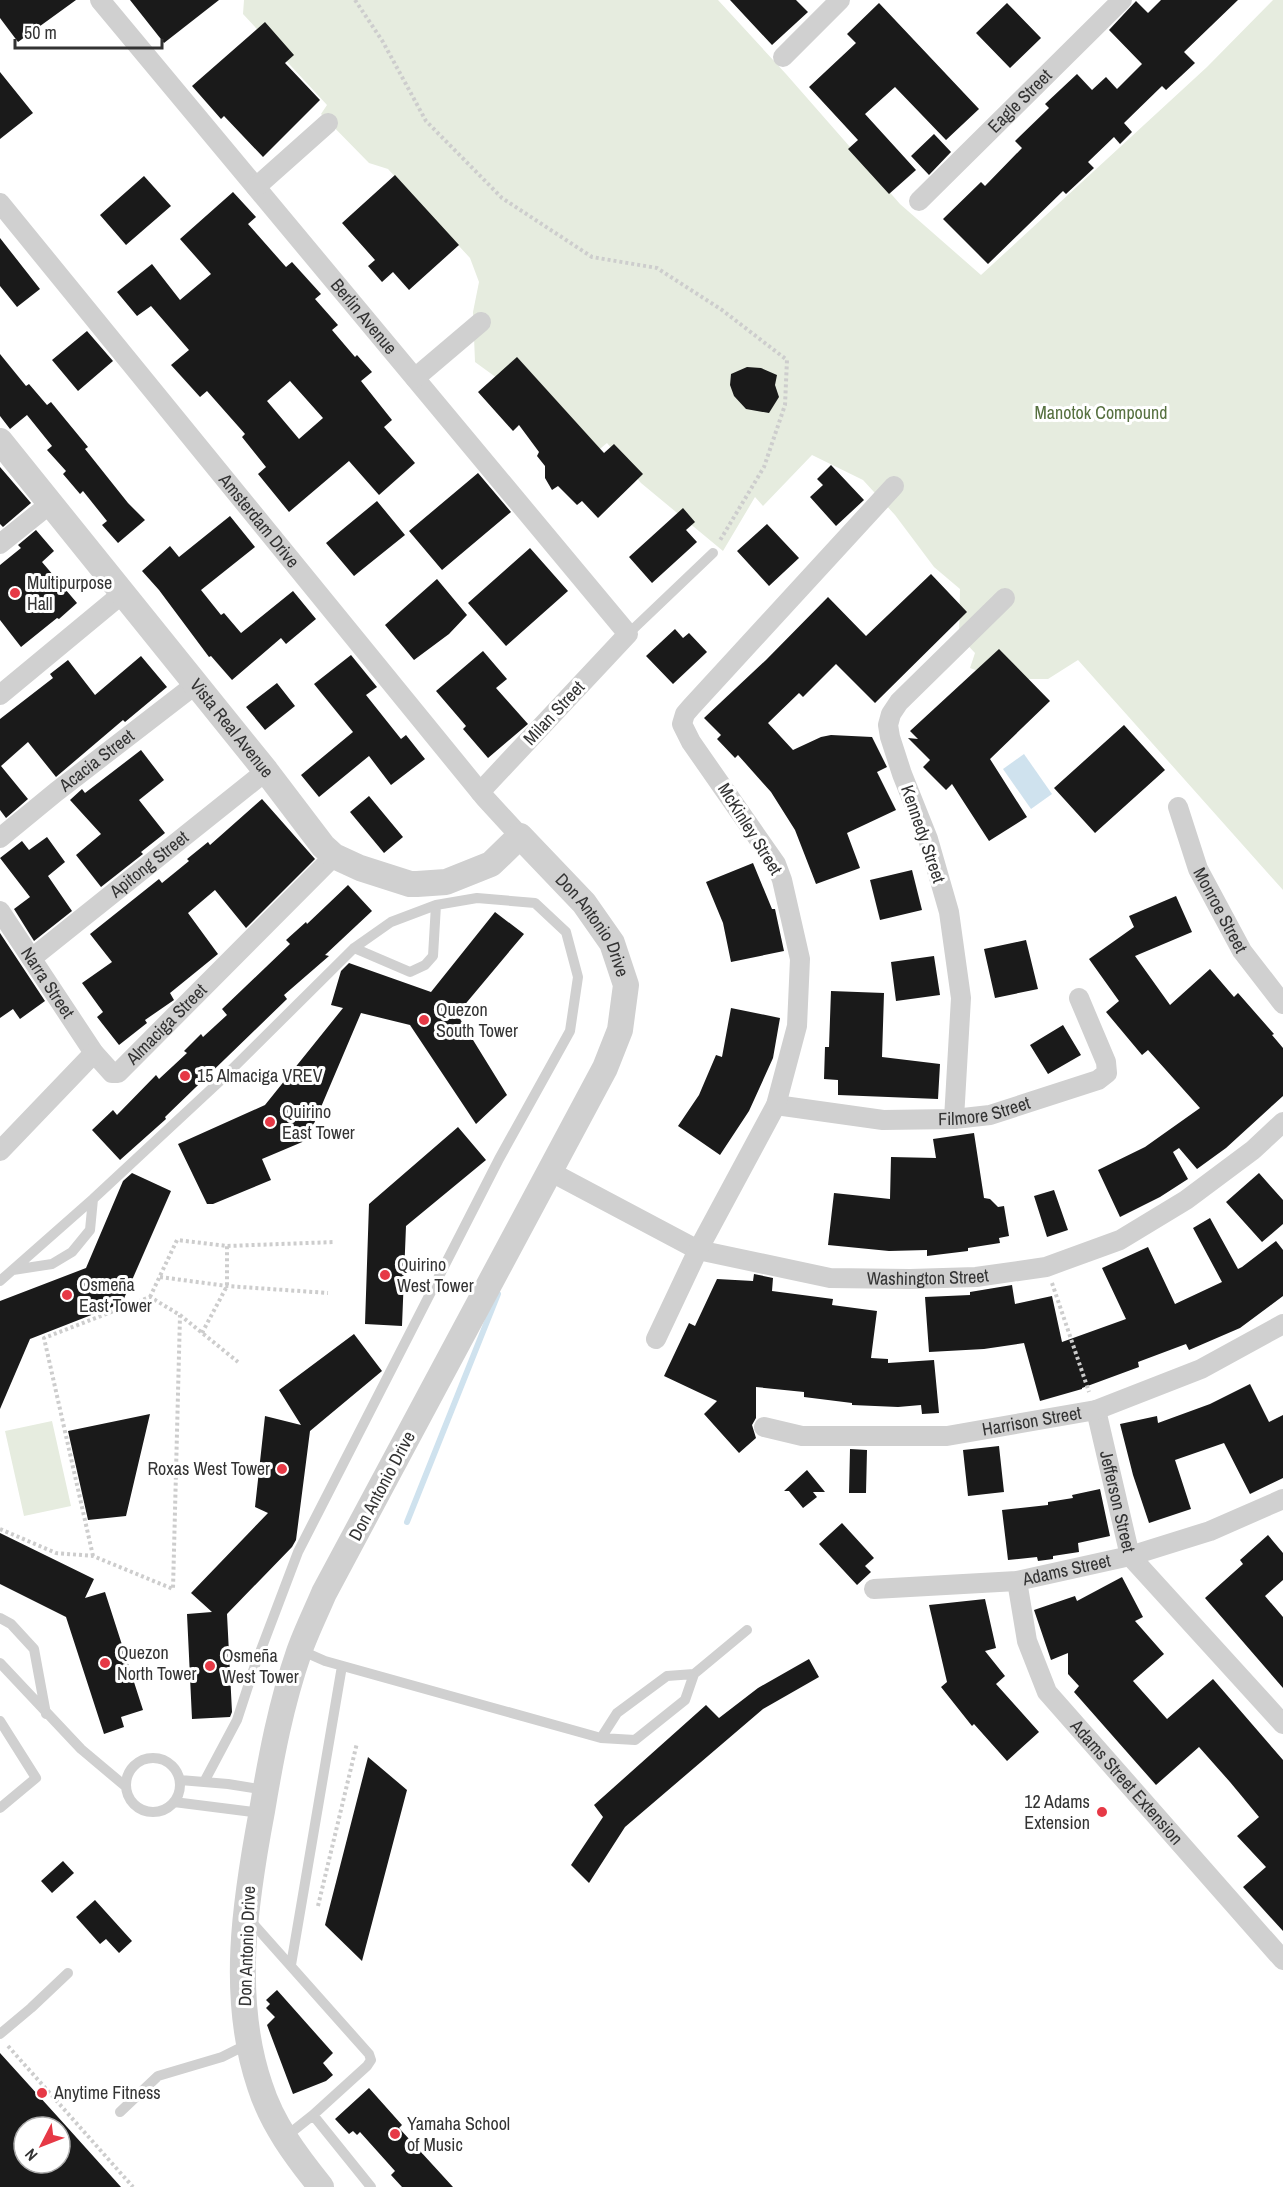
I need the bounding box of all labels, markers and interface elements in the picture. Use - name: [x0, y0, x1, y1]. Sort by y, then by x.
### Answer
- scale bar: [15, 12, 162, 50]
- text: 50 m: [24, 20, 57, 45]
- street label: Eagle Street: [982, 63, 1057, 138]
- street label: Berlin Avenue: [325, 273, 403, 360]
- park label: Manotok Compound: [1035, 400, 1167, 425]
- street label: Amsterdam Drive: [213, 467, 305, 573]
- place label: Multipurpose Hall: [27, 570, 112, 616]
- marker: Multipurpose Hall: [8, 586, 22, 600]
- street label: Vista Real Avenue: [184, 673, 280, 783]
- street label: Milan Street: [517, 675, 590, 750]
- street label: Acacia Street: [53, 723, 139, 798]
- street label: McKinley Street: [712, 778, 789, 880]
- street label: Kennedy Street: [895, 782, 952, 886]
- street label: Apitong Street: [103, 825, 194, 904]
- street label: Monroe Street: [1187, 863, 1254, 957]
- street label: Don Antonio Drive: [550, 867, 635, 980]
- street label: Narra Street: [15, 942, 81, 1023]
- street label: Almaciga Street: [120, 978, 212, 1071]
- place label: Quezon South Tower: [436, 997, 518, 1043]
- marker: Quezon South Tower: [417, 1013, 431, 1027]
- place label: 15 Almaciga VREV: [197, 1063, 323, 1088]
- marker: 15 Almaciga VREV: [178, 1069, 192, 1083]
- street label: Filmore Street: [938, 1090, 1033, 1131]
- place label: Quirino East Tower: [282, 1099, 355, 1145]
- marker: Quirino East Tower: [263, 1115, 277, 1129]
- place label: Quirino West Tower: [397, 1252, 474, 1298]
- street label: Washington Street: [867, 1262, 990, 1291]
- marker: Quirino West Tower: [378, 1268, 392, 1282]
- place label: Osmeña East Tower: [79, 1272, 152, 1318]
- marker: Osmeña East Tower: [60, 1288, 74, 1302]
- street label: Harrison Street: [980, 1400, 1083, 1442]
- street label: Don Antonio Drive: [342, 1427, 421, 1545]
- street label: Jefferson Street: [1094, 1448, 1142, 1555]
- place label: Roxas West Tower: [147, 1456, 270, 1481]
- marker: Roxas West Tower: [275, 1462, 289, 1476]
- street label: Adams Street: [1019, 1548, 1113, 1592]
- place label: Quezon North Tower: [117, 1640, 196, 1686]
- place label: Osmeña West Tower: [222, 1643, 299, 1689]
- marker: Quezon North Tower: [98, 1656, 112, 1670]
- marker: Osmeña West Tower: [203, 1659, 217, 1673]
- street label: Adams Street Extension: [1064, 1713, 1189, 1850]
- place label: 12 Adams Extension: [1024, 1789, 1090, 1835]
- marker: 12 Adams Extension: [1095, 1805, 1109, 1819]
- street label: Don Antonio Drive: [232, 1885, 261, 2007]
- place label: Anytime Fitness: [53, 2080, 161, 2105]
- marker: Anytime Fitness: [35, 2086, 49, 2100]
- place label: Yamaha School of Music: [407, 2111, 510, 2157]
- north arrow: [12, 2115, 72, 2175]
- marker: Yamaha School of Music: [388, 2127, 402, 2141]
- text: N: [20, 2144, 42, 2166]

